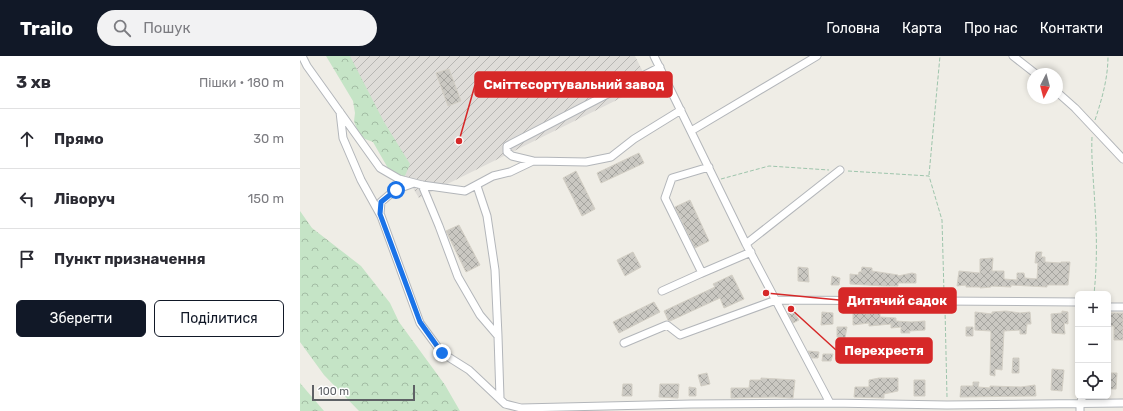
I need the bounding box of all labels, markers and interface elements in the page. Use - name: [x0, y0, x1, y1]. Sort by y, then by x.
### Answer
- search box: [97, 10, 377, 46]
- text: Trailo: [20, 17, 73, 40]
- icon: search: [111, 17, 133, 39]
- text: Пошук: [143, 19, 191, 37]
- text: Головна: [826, 20, 880, 37]
- text: Карта: [902, 20, 942, 37]
- text: Про нас: [964, 20, 1018, 37]
- text: Контакти: [1040, 20, 1103, 37]
- north arrow: [1027, 68, 1063, 104]
- text: 3 хв: [16, 72, 51, 92]
- callout: Сміттєсортувальний завод: [475, 72, 672, 97]
- text: Пішки · 180 m: [199, 75, 284, 90]
- text: Сміттєсортувальний завод: [484, 77, 665, 92]
- icon: ahead: [16, 128, 38, 150]
- text: Прямо: [54, 130, 104, 148]
- text: 30 m: [253, 131, 284, 146]
- route start: [387, 181, 405, 199]
- icon: left: [16, 188, 38, 210]
- text: Ліворуч: [54, 190, 115, 208]
- text: 150 m: [248, 191, 284, 206]
- icon: arrive: [16, 248, 38, 270]
- text: Пункт призначення: [54, 250, 206, 268]
- callout: Дитячий садок: [839, 288, 956, 313]
- map controls: [1075, 291, 1111, 399]
- button: +: [1075, 291, 1111, 327]
- text: Дитячий садок: [847, 293, 947, 308]
- button: Зберегти: [16, 300, 146, 337]
- button: Поділитися: [154, 300, 284, 337]
- button: −: [1075, 327, 1111, 363]
- callout: Перехрестя: [836, 338, 932, 363]
- text: Перехрестя: [844, 343, 924, 358]
- route end: [433, 344, 451, 362]
- button: locate: [1075, 363, 1111, 399]
- scale bar: [312, 383, 415, 402]
- text: 100 m: [318, 385, 349, 398]

